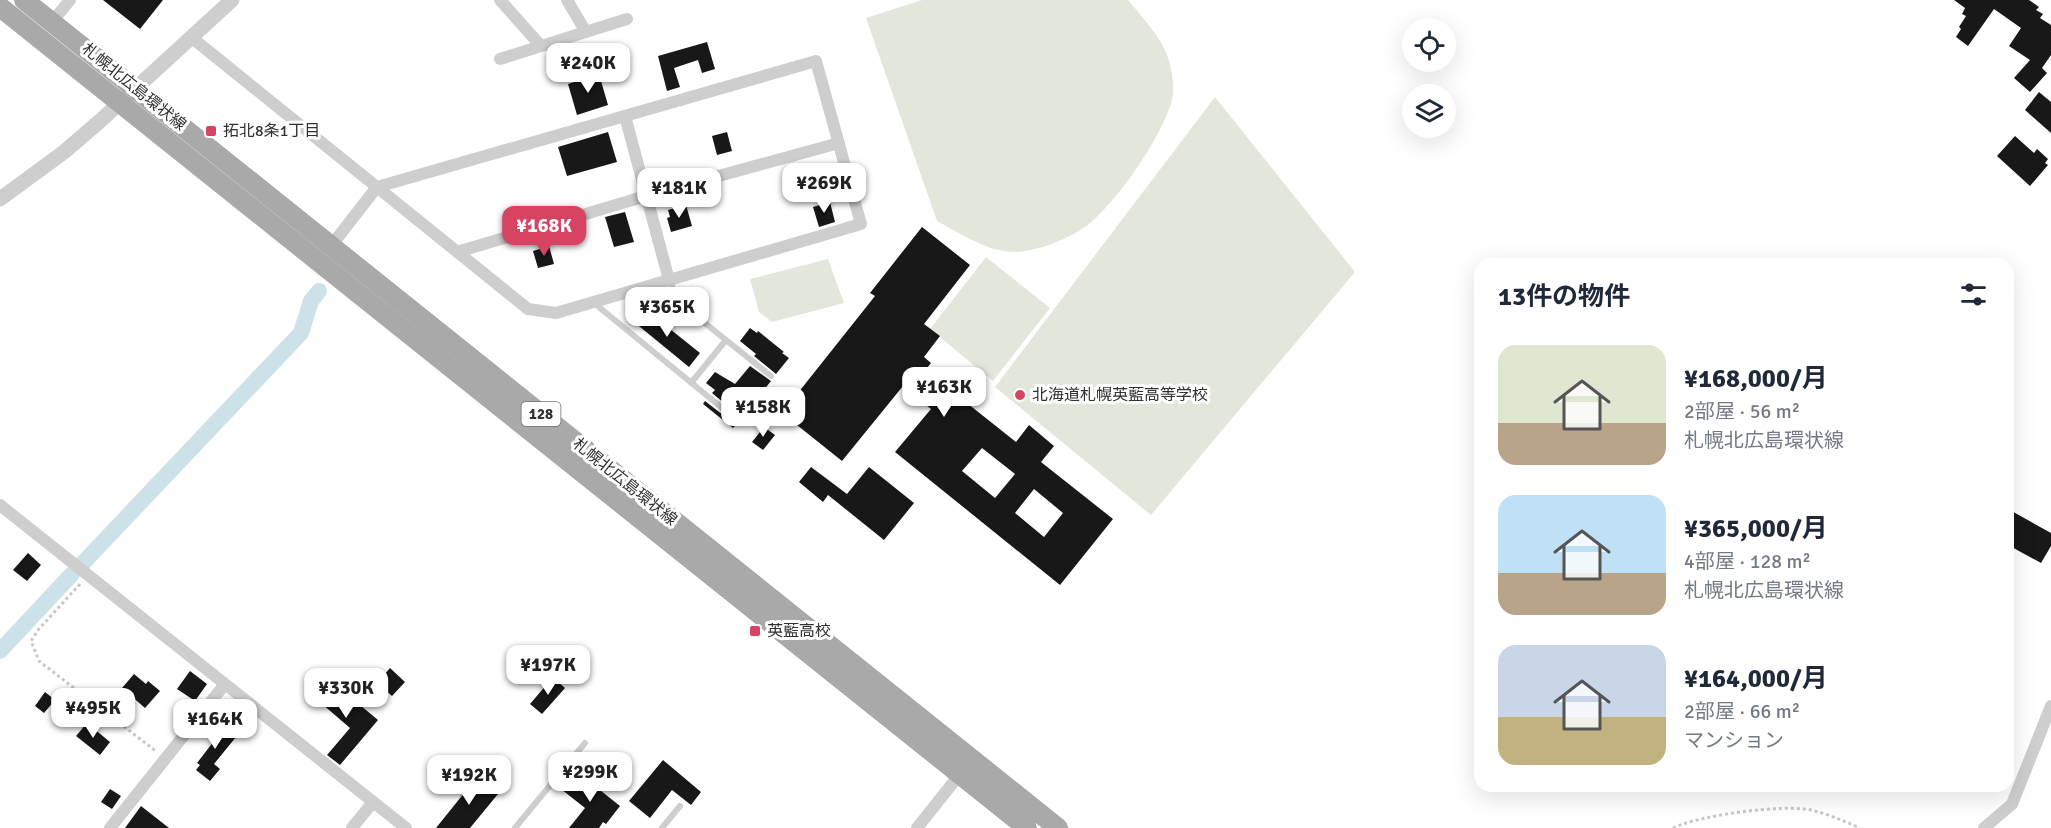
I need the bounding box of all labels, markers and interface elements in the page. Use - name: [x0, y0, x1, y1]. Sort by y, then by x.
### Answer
- map controls: [1402, 18, 1456, 138]
- button: locate: [1402, 18, 1456, 72]
- street label: 札幌北広島環状線: [78, 39, 190, 135]
- pin: ¥240K: [546, 43, 630, 94]
- text: ¥240K: [560, 50, 616, 75]
- button: layers: [1402, 84, 1456, 138]
- place label: 拓北8条1丁目: [223, 121, 320, 141]
- marker: 拓北8条1丁目: [204, 124, 218, 138]
- pin: ¥269K: [782, 163, 866, 214]
- pin: ¥181K: [637, 168, 721, 219]
- text: ¥269K: [796, 170, 852, 195]
- text: ¥181K: [651, 175, 707, 200]
- pin: ¥168K: [502, 206, 586, 257]
- text: ¥168K: [516, 213, 572, 238]
- icon: filters: [1957, 278, 1990, 311]
- text: 13件の物件: [1498, 281, 1630, 313]
- pin: ¥365K: [625, 287, 709, 338]
- text: ¥365K: [639, 294, 695, 319]
- text: ¥168,000/月: [1684, 363, 1828, 395]
- pin: ¥163K: [902, 367, 986, 418]
- icon: home: [1546, 369, 1618, 441]
- text: ¥163K: [916, 374, 972, 399]
- place label: 北海道札幌英藍高等学校: [1032, 385, 1208, 405]
- pin: ¥158K: [721, 387, 805, 438]
- marker: 北海道札幌英藍高等学校: [1013, 388, 1027, 402]
- text: ¥158K: [735, 394, 791, 419]
- text: 2部屋 · 56 m²: [1684, 399, 1800, 424]
- road number: 128: [522, 402, 560, 426]
- text: 札幌北広島環状線: [1684, 428, 1844, 453]
- street label: 札幌北広島環状線: [569, 434, 681, 530]
- text: ¥365,000/月: [1684, 513, 1828, 545]
- icon: home: [1546, 519, 1618, 591]
- text: 4部屋 · 128 m²: [1684, 549, 1811, 574]
- text: 札幌北広島環状線: [1684, 578, 1844, 603]
- place label: 英藍高校: [767, 621, 831, 641]
- marker: 英藍高校: [748, 624, 762, 638]
- pin: ¥197K: [506, 645, 590, 696]
- text: ¥197K: [520, 652, 576, 677]
- text: ¥164,000/月: [1684, 663, 1828, 695]
- pin: ¥330K: [304, 668, 388, 719]
- icon: home: [1546, 669, 1618, 741]
- text: ¥330K: [318, 675, 374, 700]
- pin: ¥495K: [51, 688, 135, 739]
- text: ¥495K: [65, 695, 121, 720]
- pin: ¥164K: [173, 699, 257, 750]
- text: 2部屋 · 66 m²: [1684, 699, 1800, 724]
- text: ¥164K: [187, 706, 243, 731]
- text: マンション: [1684, 728, 1784, 753]
- pin: ¥299K: [548, 752, 632, 803]
- pin: ¥192K: [427, 755, 511, 806]
- text: ¥299K: [562, 759, 618, 784]
- text: ¥192K: [441, 762, 497, 787]

